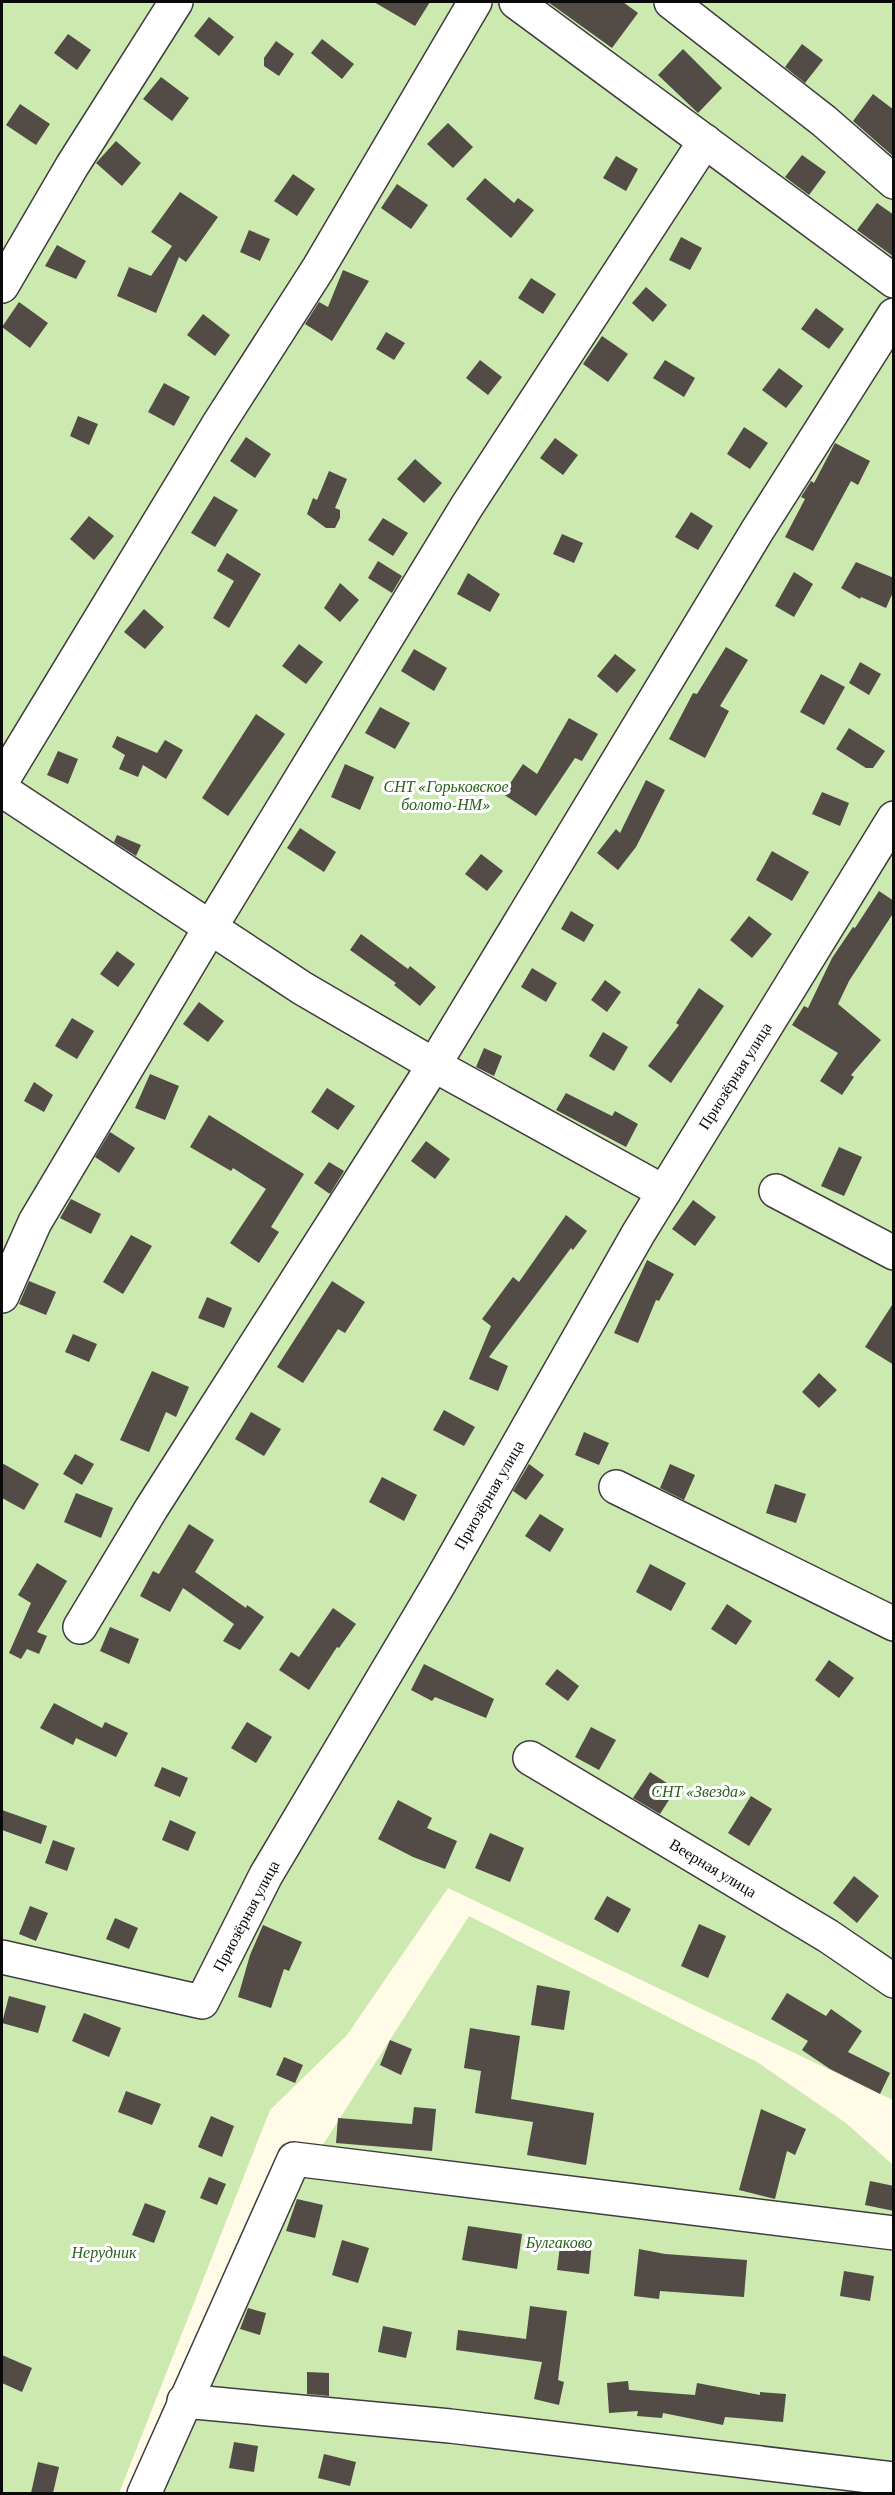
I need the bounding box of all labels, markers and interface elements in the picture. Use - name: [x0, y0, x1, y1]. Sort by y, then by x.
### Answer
- park label: СНТ «Горьковское болото-НМ»: [383, 778, 509, 813]
- street label: Приозёрная улица: [695, 1019, 776, 1133]
- street label: Приозёрная улица: [451, 1437, 528, 1553]
- park label: СНТ «Звезда»: [651, 1783, 747, 1800]
- street label: Веерная улица: [666, 1835, 760, 1901]
- street label: Приозёрная улица: [210, 1858, 283, 1975]
- park label: Булгаково: [525, 2234, 592, 2252]
- park label: Нерудник: [70, 2244, 137, 2262]

